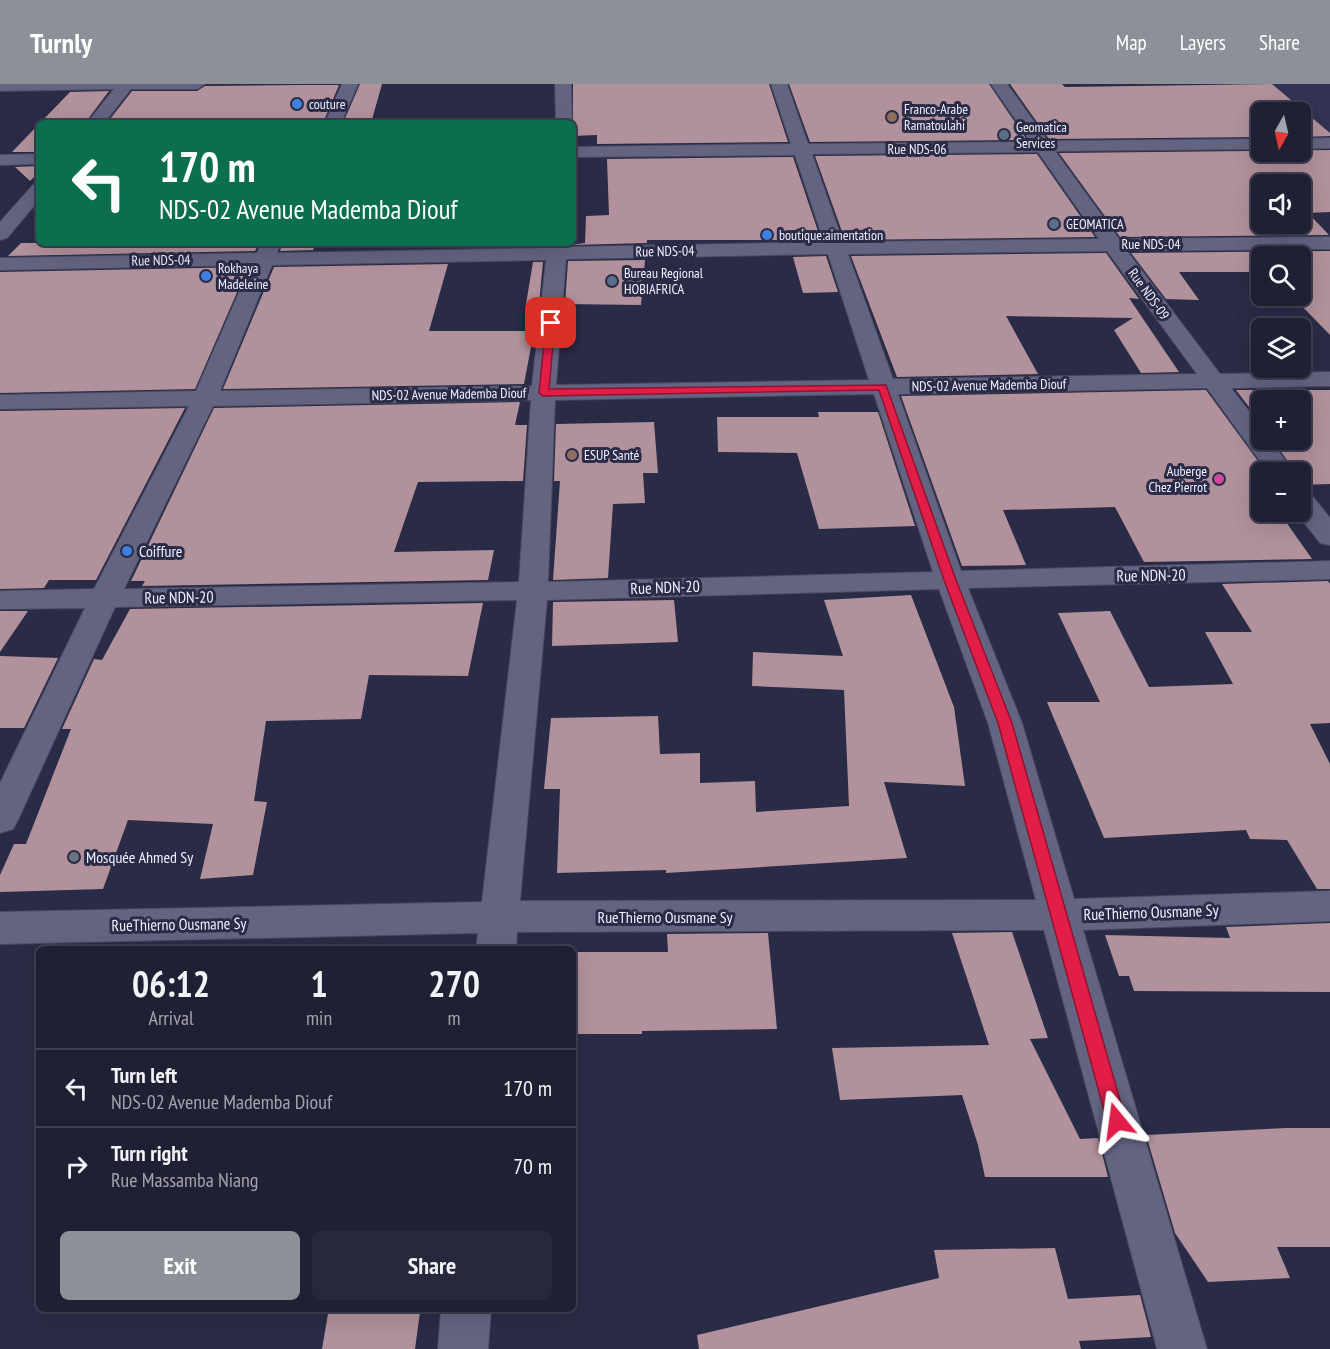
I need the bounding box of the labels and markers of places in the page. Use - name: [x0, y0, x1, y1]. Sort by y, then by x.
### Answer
- place label: couture: [309, 95, 346, 113]
- marker: couture: [290, 97, 304, 111]
- place label: Franco-Arabe Ramatoulahi: [904, 100, 968, 134]
- marker: Franco-Arabe Ramatoulahi: [885, 110, 899, 124]
- place label: Geomatica Services: [1016, 118, 1067, 152]
- marker: Geomatica Services: [997, 128, 1011, 142]
- place label: GEOMATICA: [1066, 215, 1124, 233]
- marker: GEOMATICA: [1047, 217, 1061, 231]
- place label: boutique:aimentation: [779, 226, 883, 244]
- marker: boutique:aimentation: [760, 228, 774, 242]
- place label: Rokhaya Madeleine: [218, 259, 269, 293]
- place label: Bureau Regional HOBIAFRICA: [624, 264, 704, 298]
- marker: Rokhaya Madeleine: [199, 269, 213, 283]
- marker: Bureau Regional HOBIAFRICA: [605, 274, 619, 288]
- pin: [525, 297, 576, 348]
- place label: ESUP Santé: [584, 446, 640, 464]
- marker: ESUP Santé: [565, 448, 579, 462]
- place label: Auberge Chez Pierrot: [1148, 462, 1207, 496]
- marker: Auberge Chez Pierrot: [1212, 472, 1226, 486]
- place label: Coiffure: [139, 541, 182, 561]
- marker: Coiffure: [120, 544, 134, 558]
- place label: Mosquée Ahmed Sy: [86, 847, 193, 867]
- marker: Mosquée Ahmed Sy: [67, 850, 81, 864]

